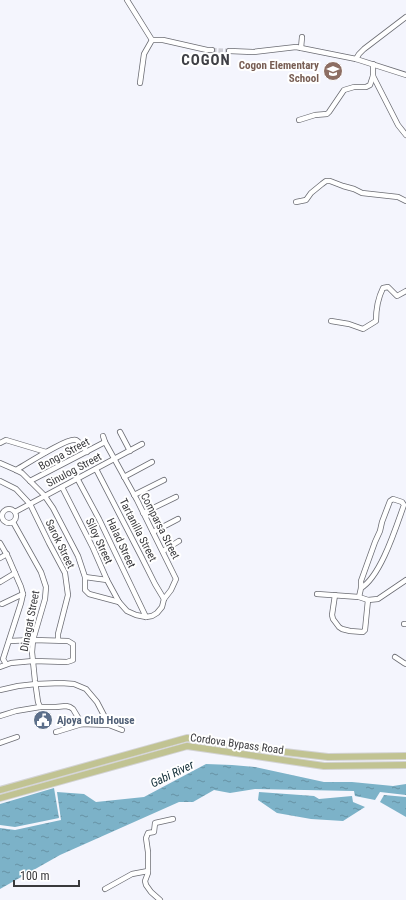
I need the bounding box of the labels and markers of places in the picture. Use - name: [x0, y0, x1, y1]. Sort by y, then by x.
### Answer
- place label: Cogon Elementary School: [239, 59, 319, 85]
- school or university icon: Cogon Elementary School: [322, 60, 344, 82]
- public building icon: Ajoya Club House: [32, 709, 54, 731]
- place label: Ajoya Club House: [57, 714, 135, 727]

